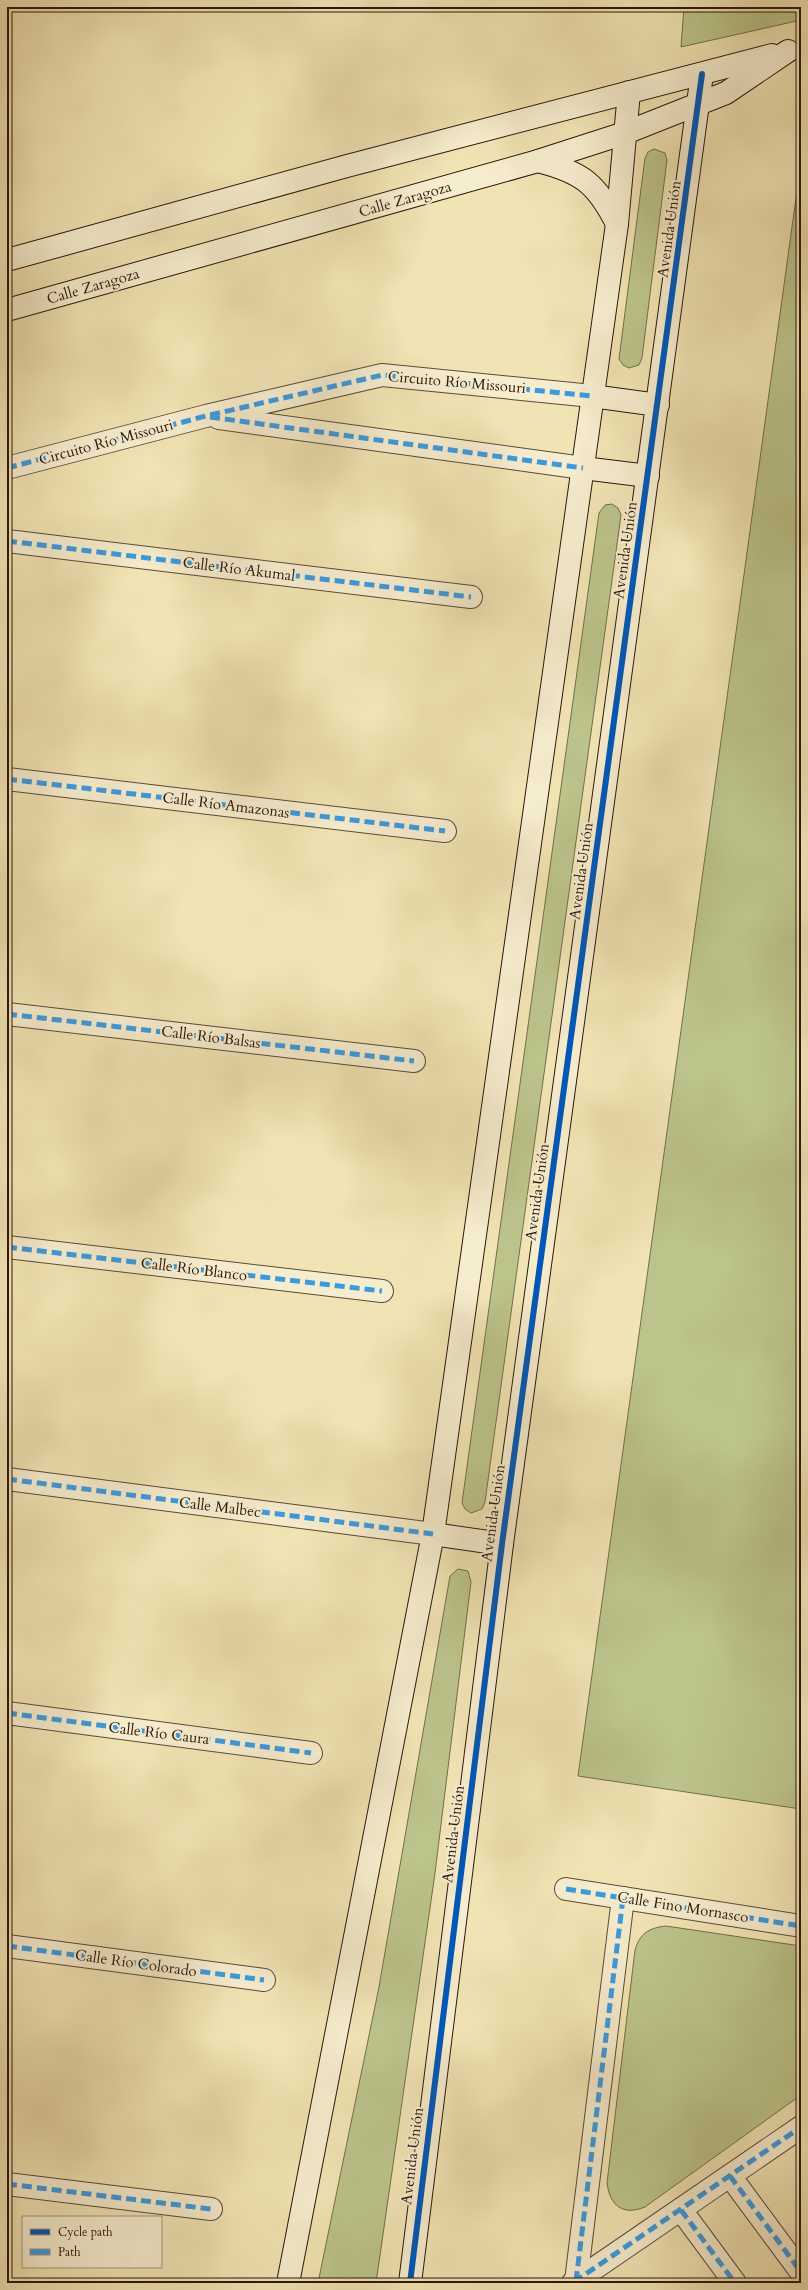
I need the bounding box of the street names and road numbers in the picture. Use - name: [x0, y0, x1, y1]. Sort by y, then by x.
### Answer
- street label: Calle Zaragoza: [356, 176, 454, 222]
- street label: Avenida Unión: [652, 179, 686, 279]
- street label: Calle Zaragoza: [44, 263, 142, 309]
- street label: Circuito Río Missouri: [387, 366, 527, 398]
- street label: Circuito Río Missouri: [37, 414, 175, 470]
- street label: Avenida Unión: [608, 500, 642, 600]
- street label: Calle Río Akumal: [182, 552, 297, 586]
- street label: Calle Río Amazonas: [161, 787, 291, 823]
- street label: Avenida Unión: [564, 821, 598, 921]
- street label: Calle Río Balsas: [160, 1021, 262, 1053]
- street label: Avenida Unión: [520, 1142, 554, 1242]
- street label: Calle Río Blanco: [140, 1253, 248, 1285]
- street label: Avenida Unión: [476, 1463, 510, 1563]
- street label: Calle Malbec: [178, 1492, 262, 1522]
- street label: Calle Río Caura: [108, 1717, 211, 1749]
- street label: Avenida Unión: [437, 1784, 469, 1884]
- street label: Calle Fino Mornasco: [616, 1887, 750, 1927]
- street label: Calle Río Colorado: [74, 1945, 198, 1981]
- street label: Avenida Unión: [396, 2106, 428, 2206]

